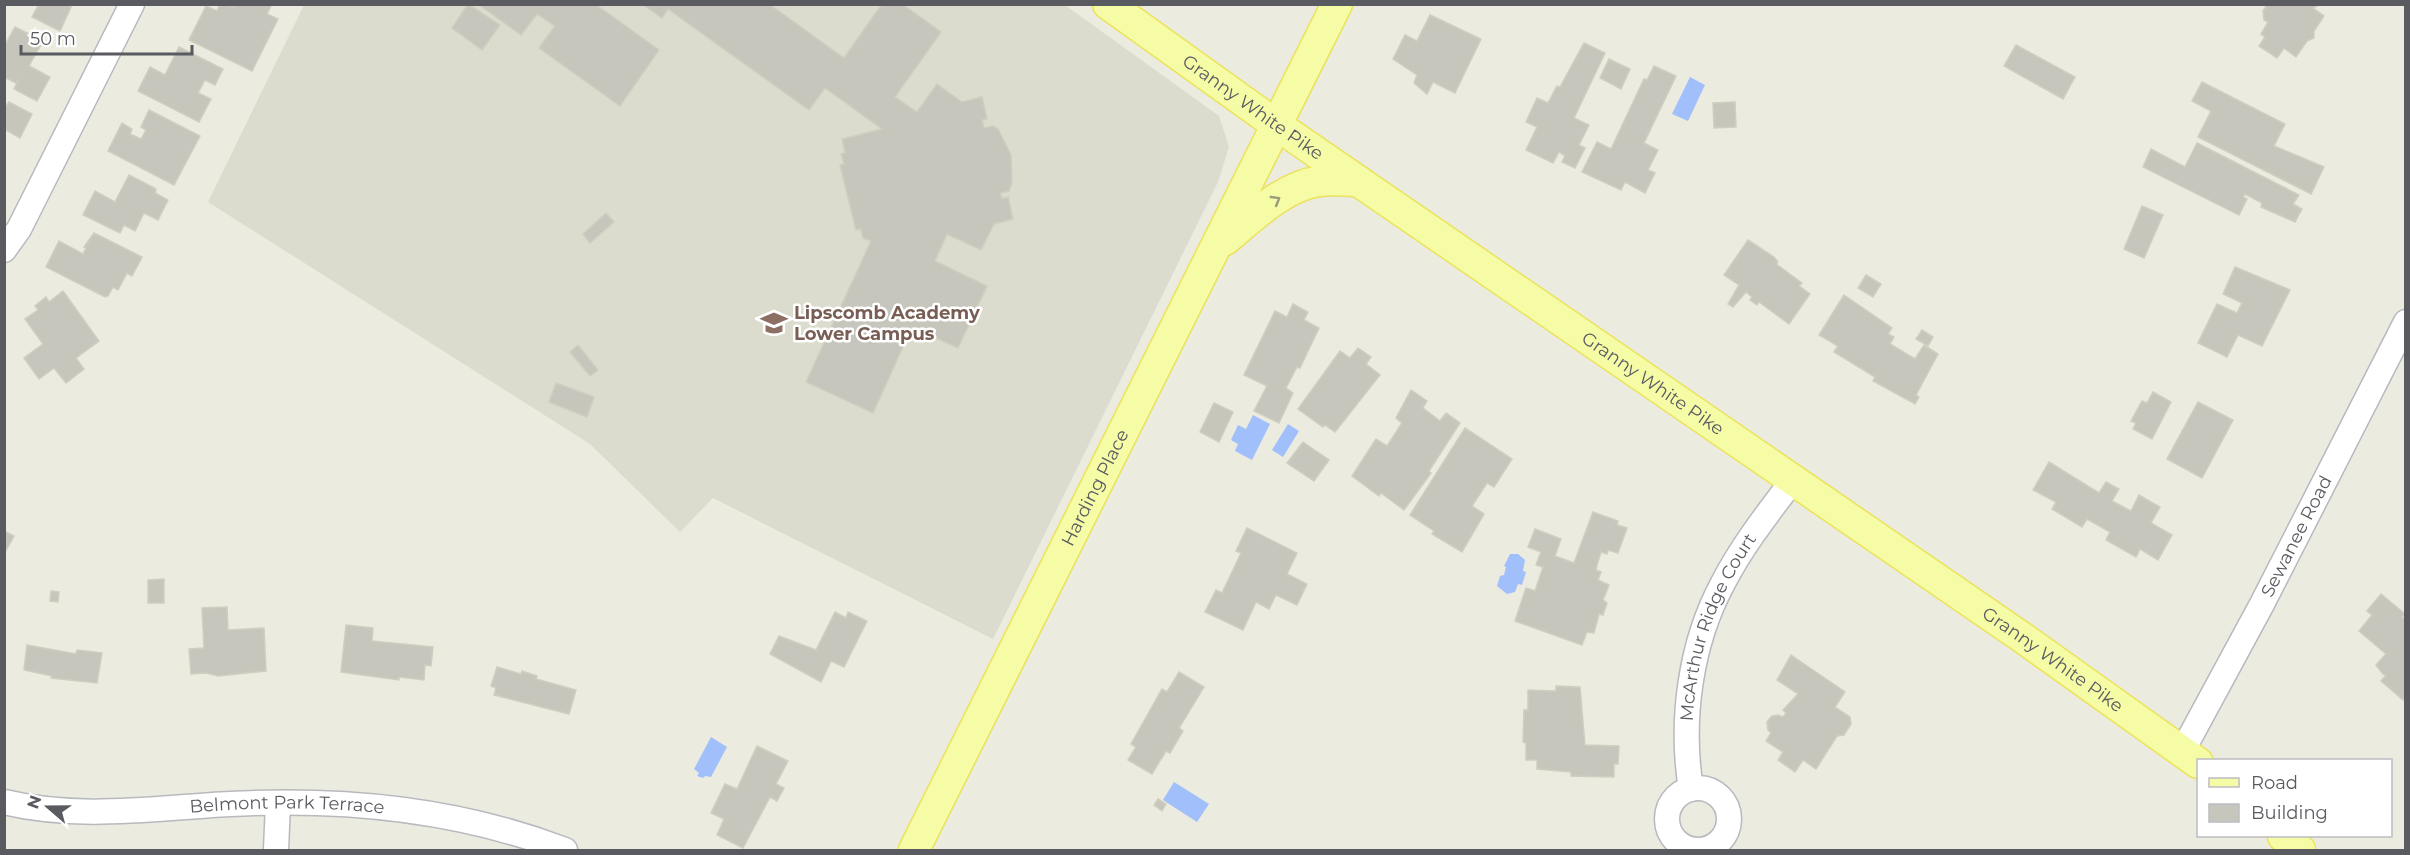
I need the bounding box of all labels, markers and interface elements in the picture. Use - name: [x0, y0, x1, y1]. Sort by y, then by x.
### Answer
- scale bar: [21, 18, 192, 56]
- text: 50 m: [30, 28, 76, 50]
- street label: Granny White Pike: [1178, 50, 1328, 165]
- one-way arrow: [1270, 196, 1280, 208]
- place label: Lipscomb Academy Lower Campus: [794, 302, 980, 345]
- school or university icon: Lipscomb Academy Lower Campus: [759, 308, 789, 338]
- street label: Granny White Pike: [1577, 327, 1728, 440]
- street label: Harding Place: [1057, 426, 1134, 550]
- street label: Sewanee Road: [2256, 472, 2337, 601]
- street label: McArthur Ridge Court: [1676, 529, 1761, 722]
- street label: Granny White Pike: [1978, 602, 2128, 717]
- legend: [2197, 759, 2392, 837]
- text: Road: [2251, 772, 2298, 794]
- north arrow: [18, 777, 78, 837]
- street label: Belmont Park Terrace: [189, 791, 386, 818]
- text: N: [23, 793, 46, 811]
- text: Building: [2251, 802, 2328, 824]

